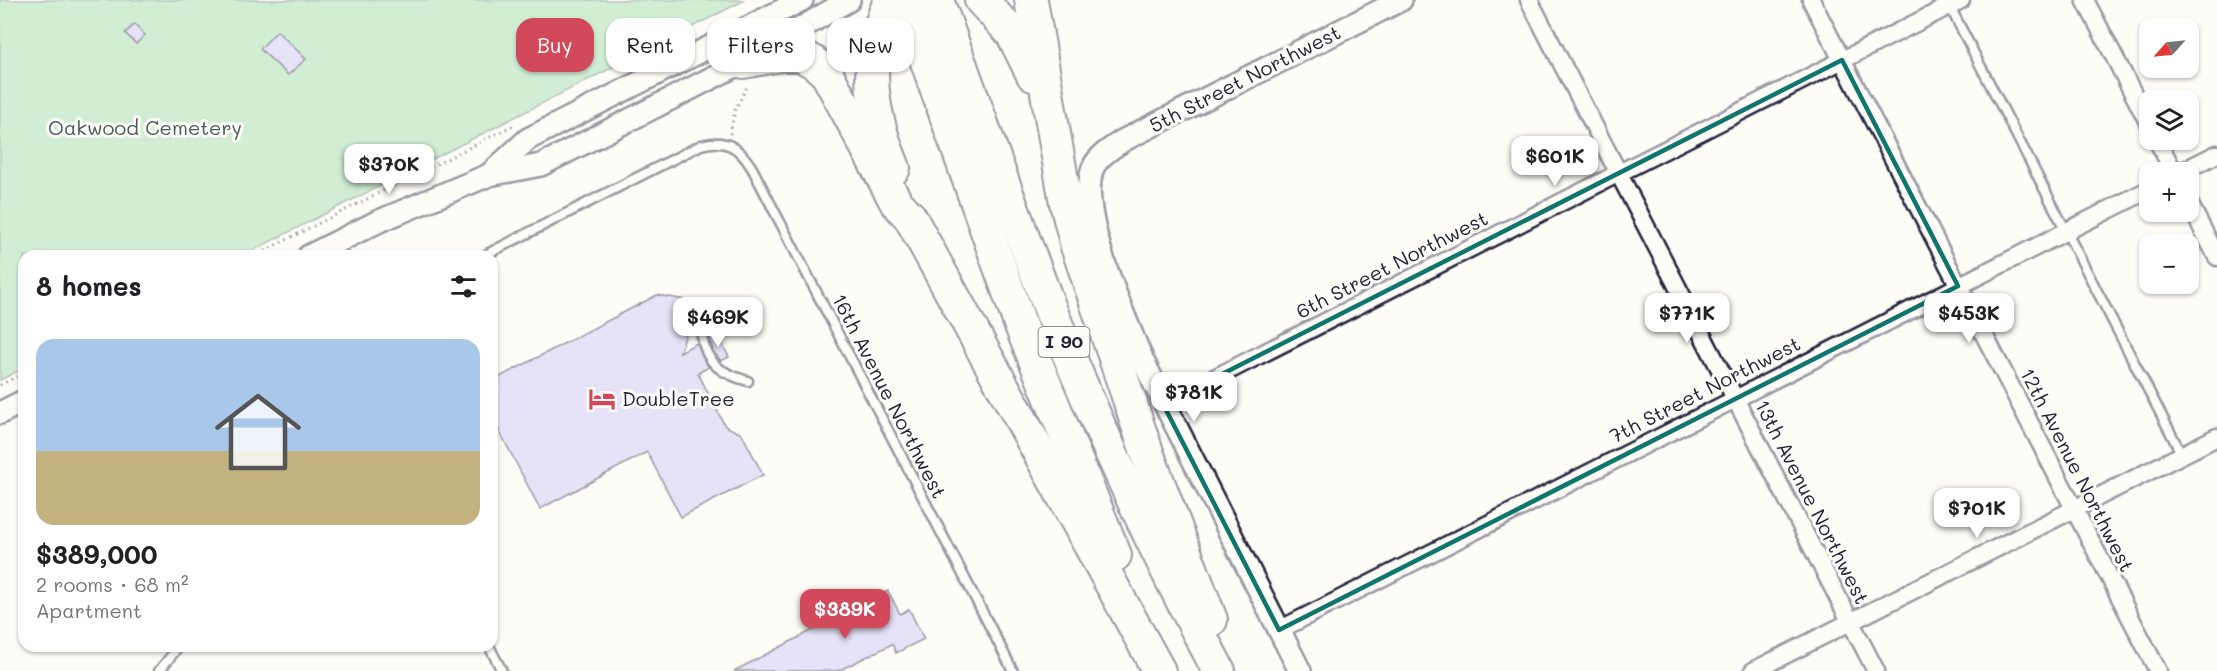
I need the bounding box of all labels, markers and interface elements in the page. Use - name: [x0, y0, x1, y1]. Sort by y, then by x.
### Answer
- chip: Buy: [516, 18, 594, 72]
- chip: Rent: [606, 18, 695, 72]
- chip: Filters: [707, 18, 815, 72]
- chip: New: [827, 18, 914, 72]
- north arrow: [2139, 18, 2199, 78]
- map controls: [2139, 18, 2199, 294]
- street label: 5th Street Northwest: [1144, 19, 1345, 138]
- button: layers: [2139, 90, 2199, 150]
- park label: Oakwood Cemetery: [48, 114, 242, 140]
- pin: $601K: [1513, 136, 1597, 187]
- text: $601K: [1525, 142, 1585, 168]
- pin: $370K: [347, 144, 431, 195]
- text: $370K: [358, 150, 420, 176]
- button: +: [2139, 162, 2199, 222]
- street label: 6th Street Northwest: [1291, 204, 1492, 324]
- button: −: [2139, 234, 2199, 294]
- text: 8 homes: [36, 269, 142, 303]
- icon: filters: [447, 270, 480, 303]
- street label: 16th Avenue Northwest: [827, 289, 953, 502]
- pin: $771K: [1645, 293, 1729, 344]
- pin: $453K: [1927, 293, 2011, 344]
- pin: $469K: [676, 297, 760, 348]
- text: $771K: [1659, 299, 1715, 325]
- text: $453K: [1938, 299, 2000, 325]
- text: $469K: [687, 303, 749, 329]
- road number: I 90: [1038, 327, 1090, 357]
- street label: 7th Street Northwest: [1605, 330, 1804, 449]
- street label: 12th Avenue Northwest: [2015, 363, 2141, 576]
- pin: $781K: [1152, 372, 1236, 423]
- icon: home: [204, 378, 312, 486]
- text: $781K: [1165, 378, 1223, 404]
- hotel icon: DoubleTree: [587, 384, 617, 414]
- place label: DoubleTree: [622, 385, 735, 411]
- street label: 13th Avenue Northwest: [1750, 395, 1876, 608]
- pin: $701K: [1935, 488, 2019, 539]
- text: $701K: [1948, 494, 2006, 520]
- text: $389,000: [36, 537, 158, 571]
- text: 2 rooms · 68 m²: [36, 571, 189, 597]
- pin: $389K: [803, 589, 887, 640]
- text: $389K: [814, 595, 876, 621]
- text: Apartment: [36, 597, 142, 623]

